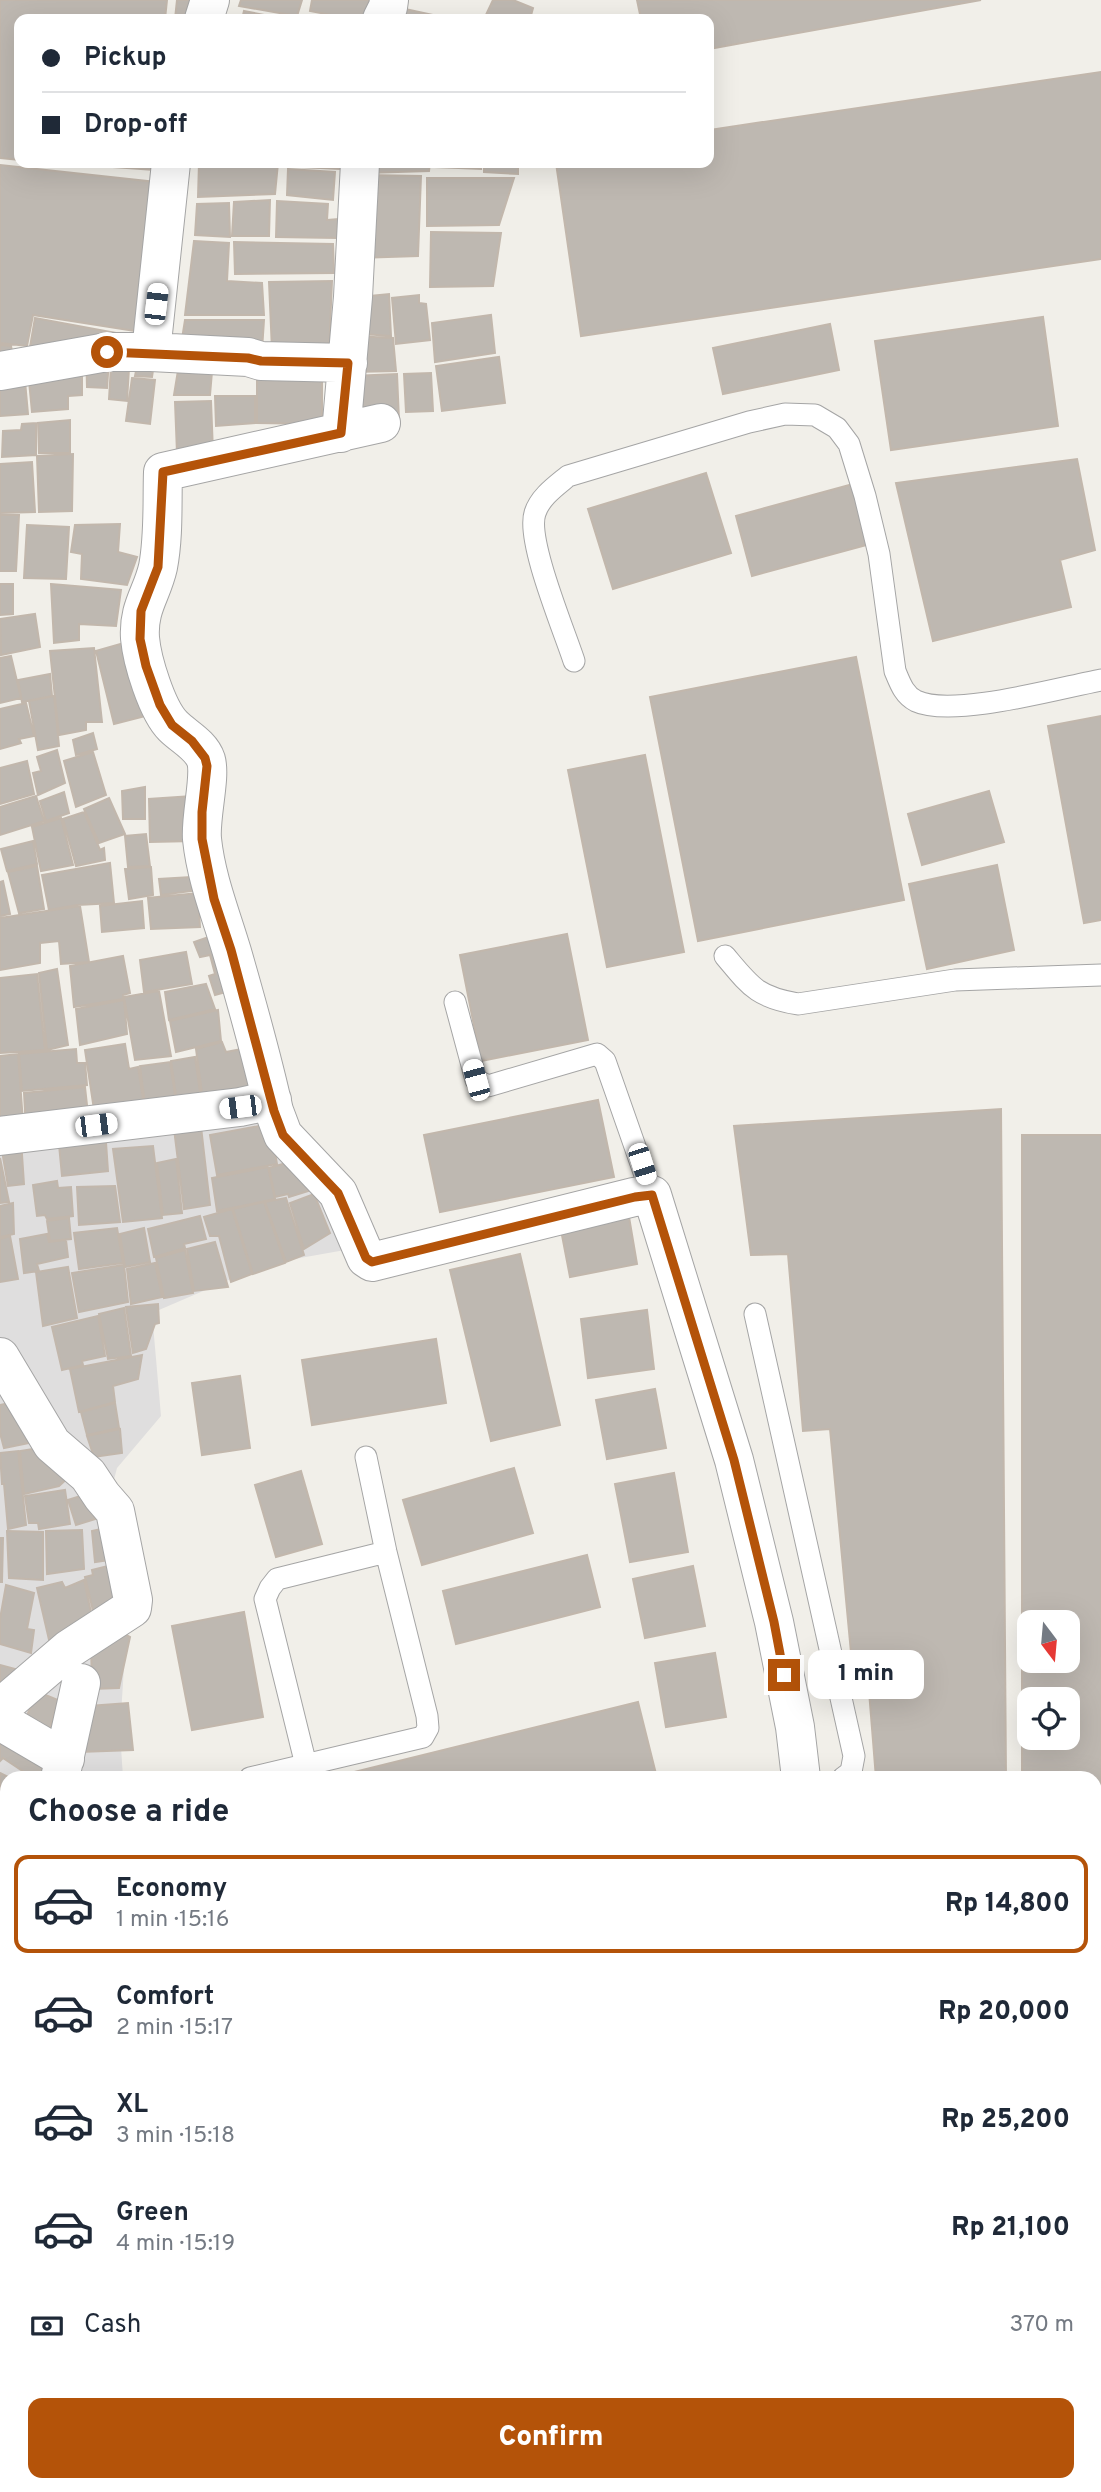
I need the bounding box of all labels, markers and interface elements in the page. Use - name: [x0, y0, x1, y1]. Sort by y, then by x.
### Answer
- text: Pickup: [84, 42, 167, 75]
- text: Drop-off: [84, 109, 187, 142]
- car: [144, 282, 169, 326]
- route start: [91, 336, 123, 368]
- car: [461, 1057, 492, 1103]
- car: [218, 1094, 263, 1120]
- car: [74, 1112, 119, 1138]
- car: [626, 1141, 659, 1187]
- north arrow: [1017, 1610, 1080, 1673]
- map controls: [1017, 1610, 1080, 1750]
- callout: 1 min: [808, 1650, 924, 1700]
- route end: [768, 1659, 800, 1691]
- text: 1 min: [838, 1660, 894, 1689]
- button: locate: [1017, 1687, 1080, 1750]
- text: Choose a ride: [28, 1793, 229, 1833]
- icon: car: [32, 1873, 95, 1936]
- text: Economy: [116, 1873, 227, 1906]
- text: Rp 14,800: [945, 1888, 1070, 1921]
- text: 1 min · 15:16: [116, 1906, 229, 1935]
- icon: car: [32, 1981, 95, 2044]
- text: Comfort: [116, 1981, 214, 2014]
- text: Rp 20,000: [938, 1996, 1070, 2029]
- text: 2 min · 15:17: [116, 2014, 233, 2043]
- icon: car: [32, 2089, 95, 2152]
- text: XL: [116, 2089, 148, 2122]
- text: Rp 25,200: [941, 2104, 1070, 2137]
- text: 3 min · 15:18: [116, 2122, 235, 2151]
- icon: car: [32, 2197, 95, 2260]
- text: Green: [116, 2197, 189, 2230]
- text: Rp 21,100: [951, 2212, 1070, 2245]
- text: 4 min · 15:19: [116, 2230, 235, 2259]
- icon: cash: [28, 2307, 66, 2345]
- text: Cash: [84, 2309, 141, 2342]
- text: 370 m: [1009, 2311, 1074, 2340]
- button: Confirm: [28, 2398, 1074, 2478]

